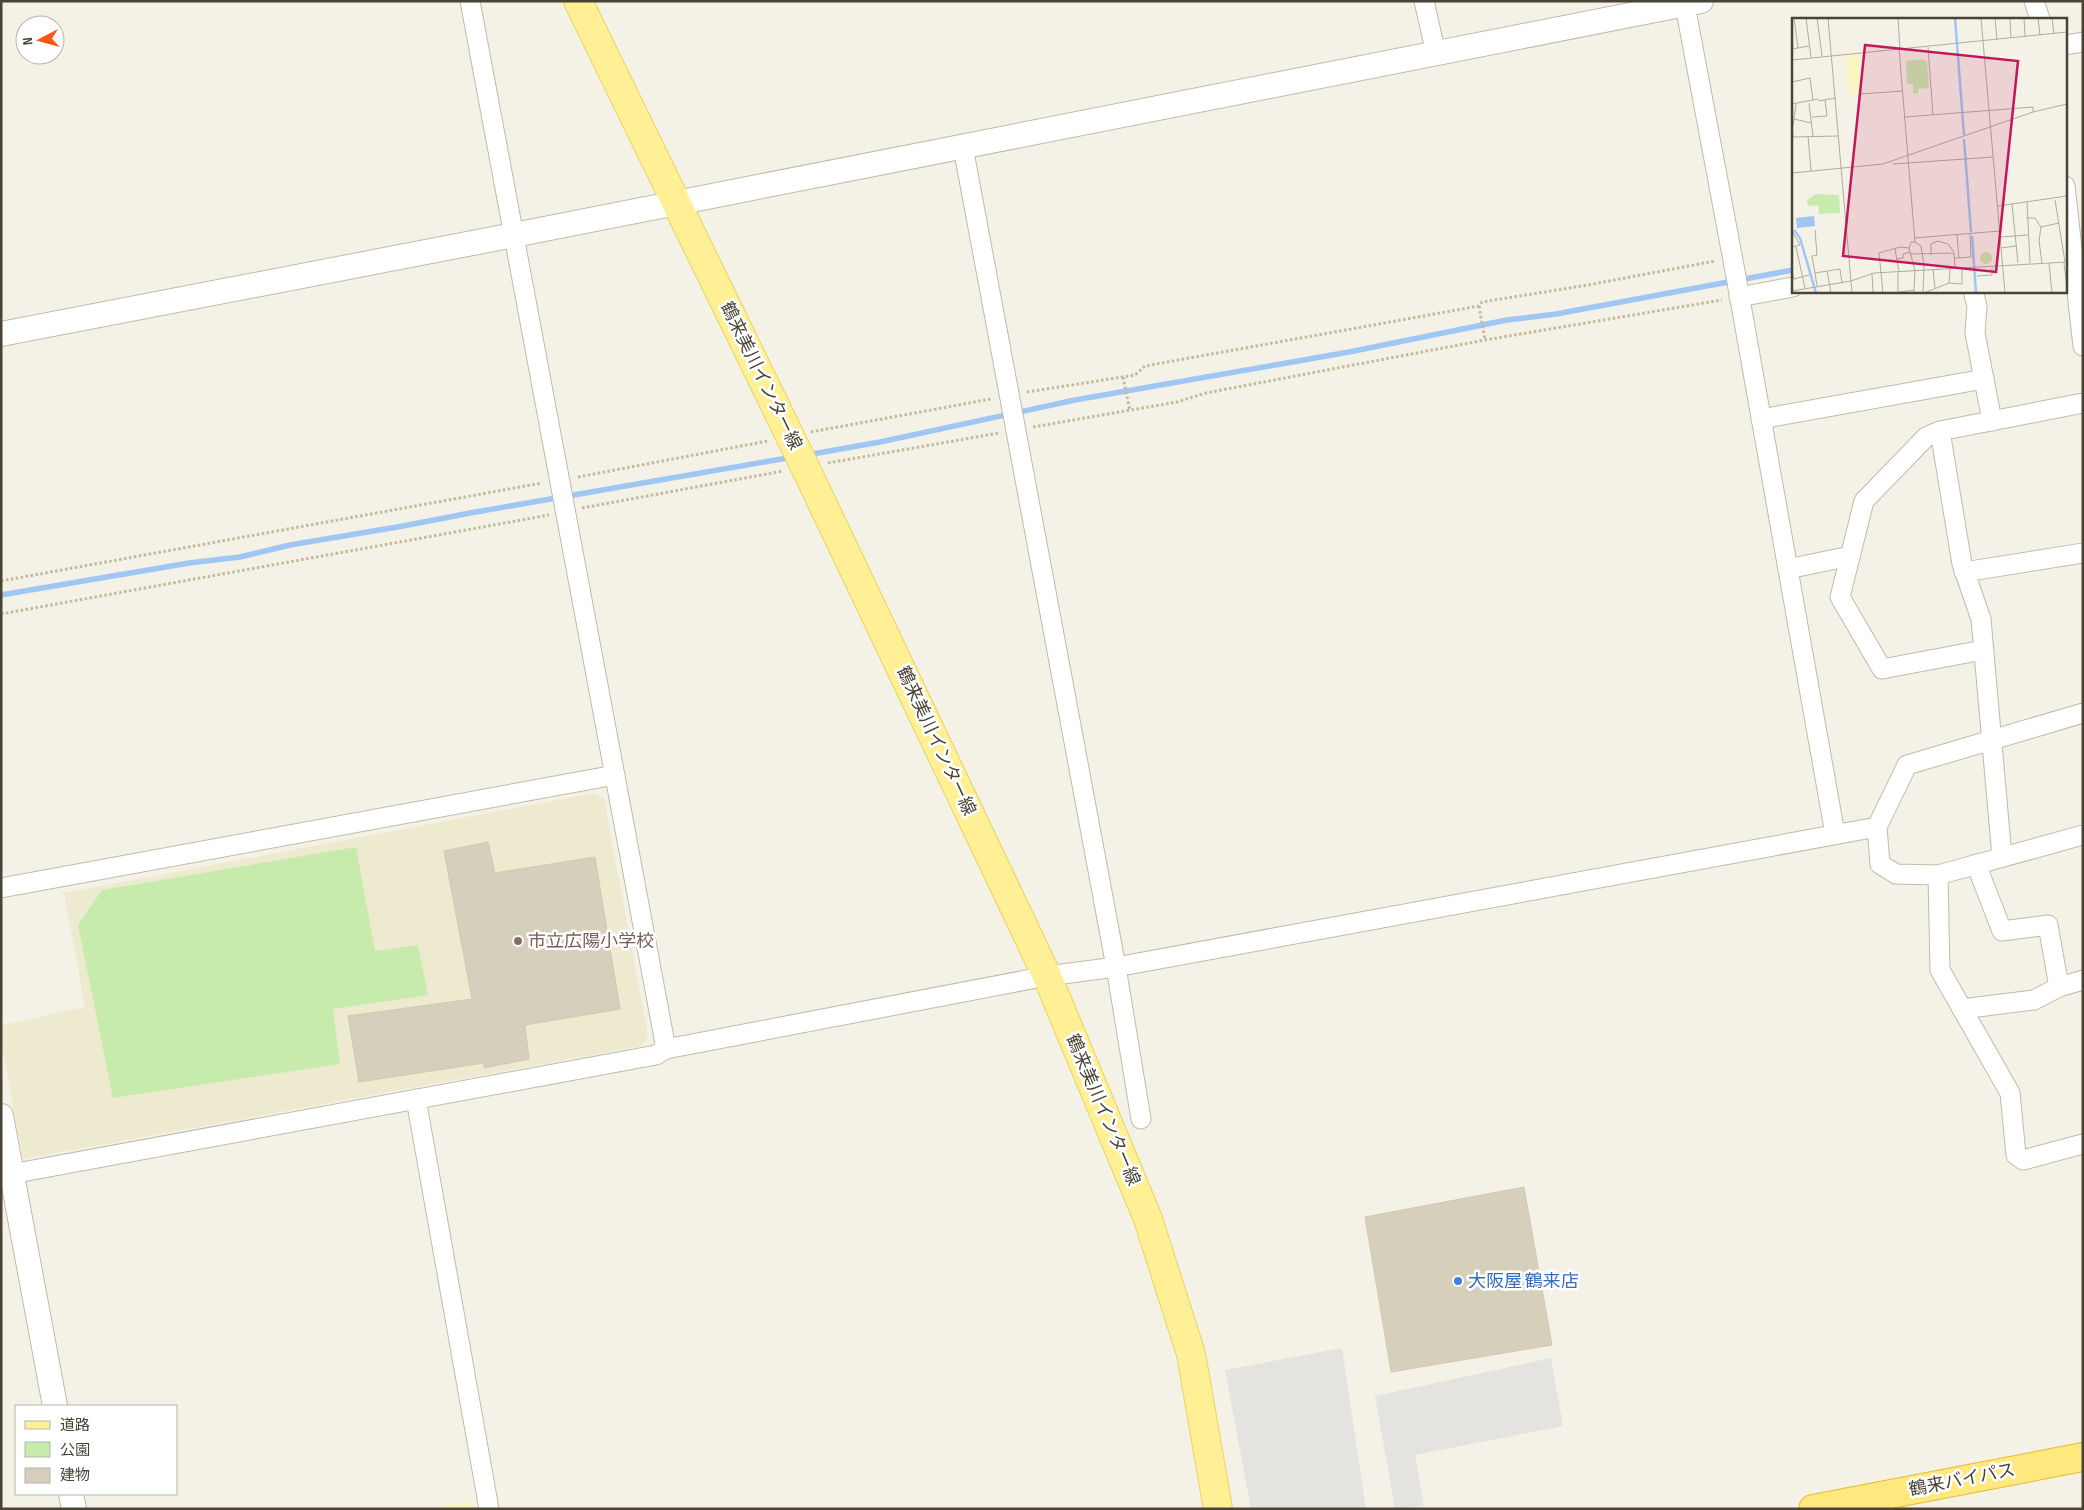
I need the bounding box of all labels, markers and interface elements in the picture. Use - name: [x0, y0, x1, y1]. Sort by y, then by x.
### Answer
- north arrow: [15, 15, 65, 65]
- inset map: [1792, 18, 2066, 292]
- text: N: [19, 37, 36, 46]
- street label: 鶴来美川インター線: [716, 299, 806, 453]
- street label: 鶴来美川インター線: [892, 663, 980, 819]
- place label: 市立広陽小学校: [528, 931, 654, 952]
- marker: 市立広陽小学校: [512, 935, 524, 947]
- street label: 鶴来美川インター線: [1062, 1031, 1144, 1189]
- place label: 大阪屋 鶴来店: [1468, 1271, 1579, 1292]
- marker: 大阪屋 鶴来店: [1452, 1275, 1464, 1287]
- legend: [15, 1405, 178, 1495]
- text: 道路: [60, 1416, 90, 1435]
- text: 公園: [60, 1441, 90, 1460]
- street label: 鶴来バイパス: [1907, 1459, 2017, 1501]
- text: 建物: [60, 1466, 90, 1485]

